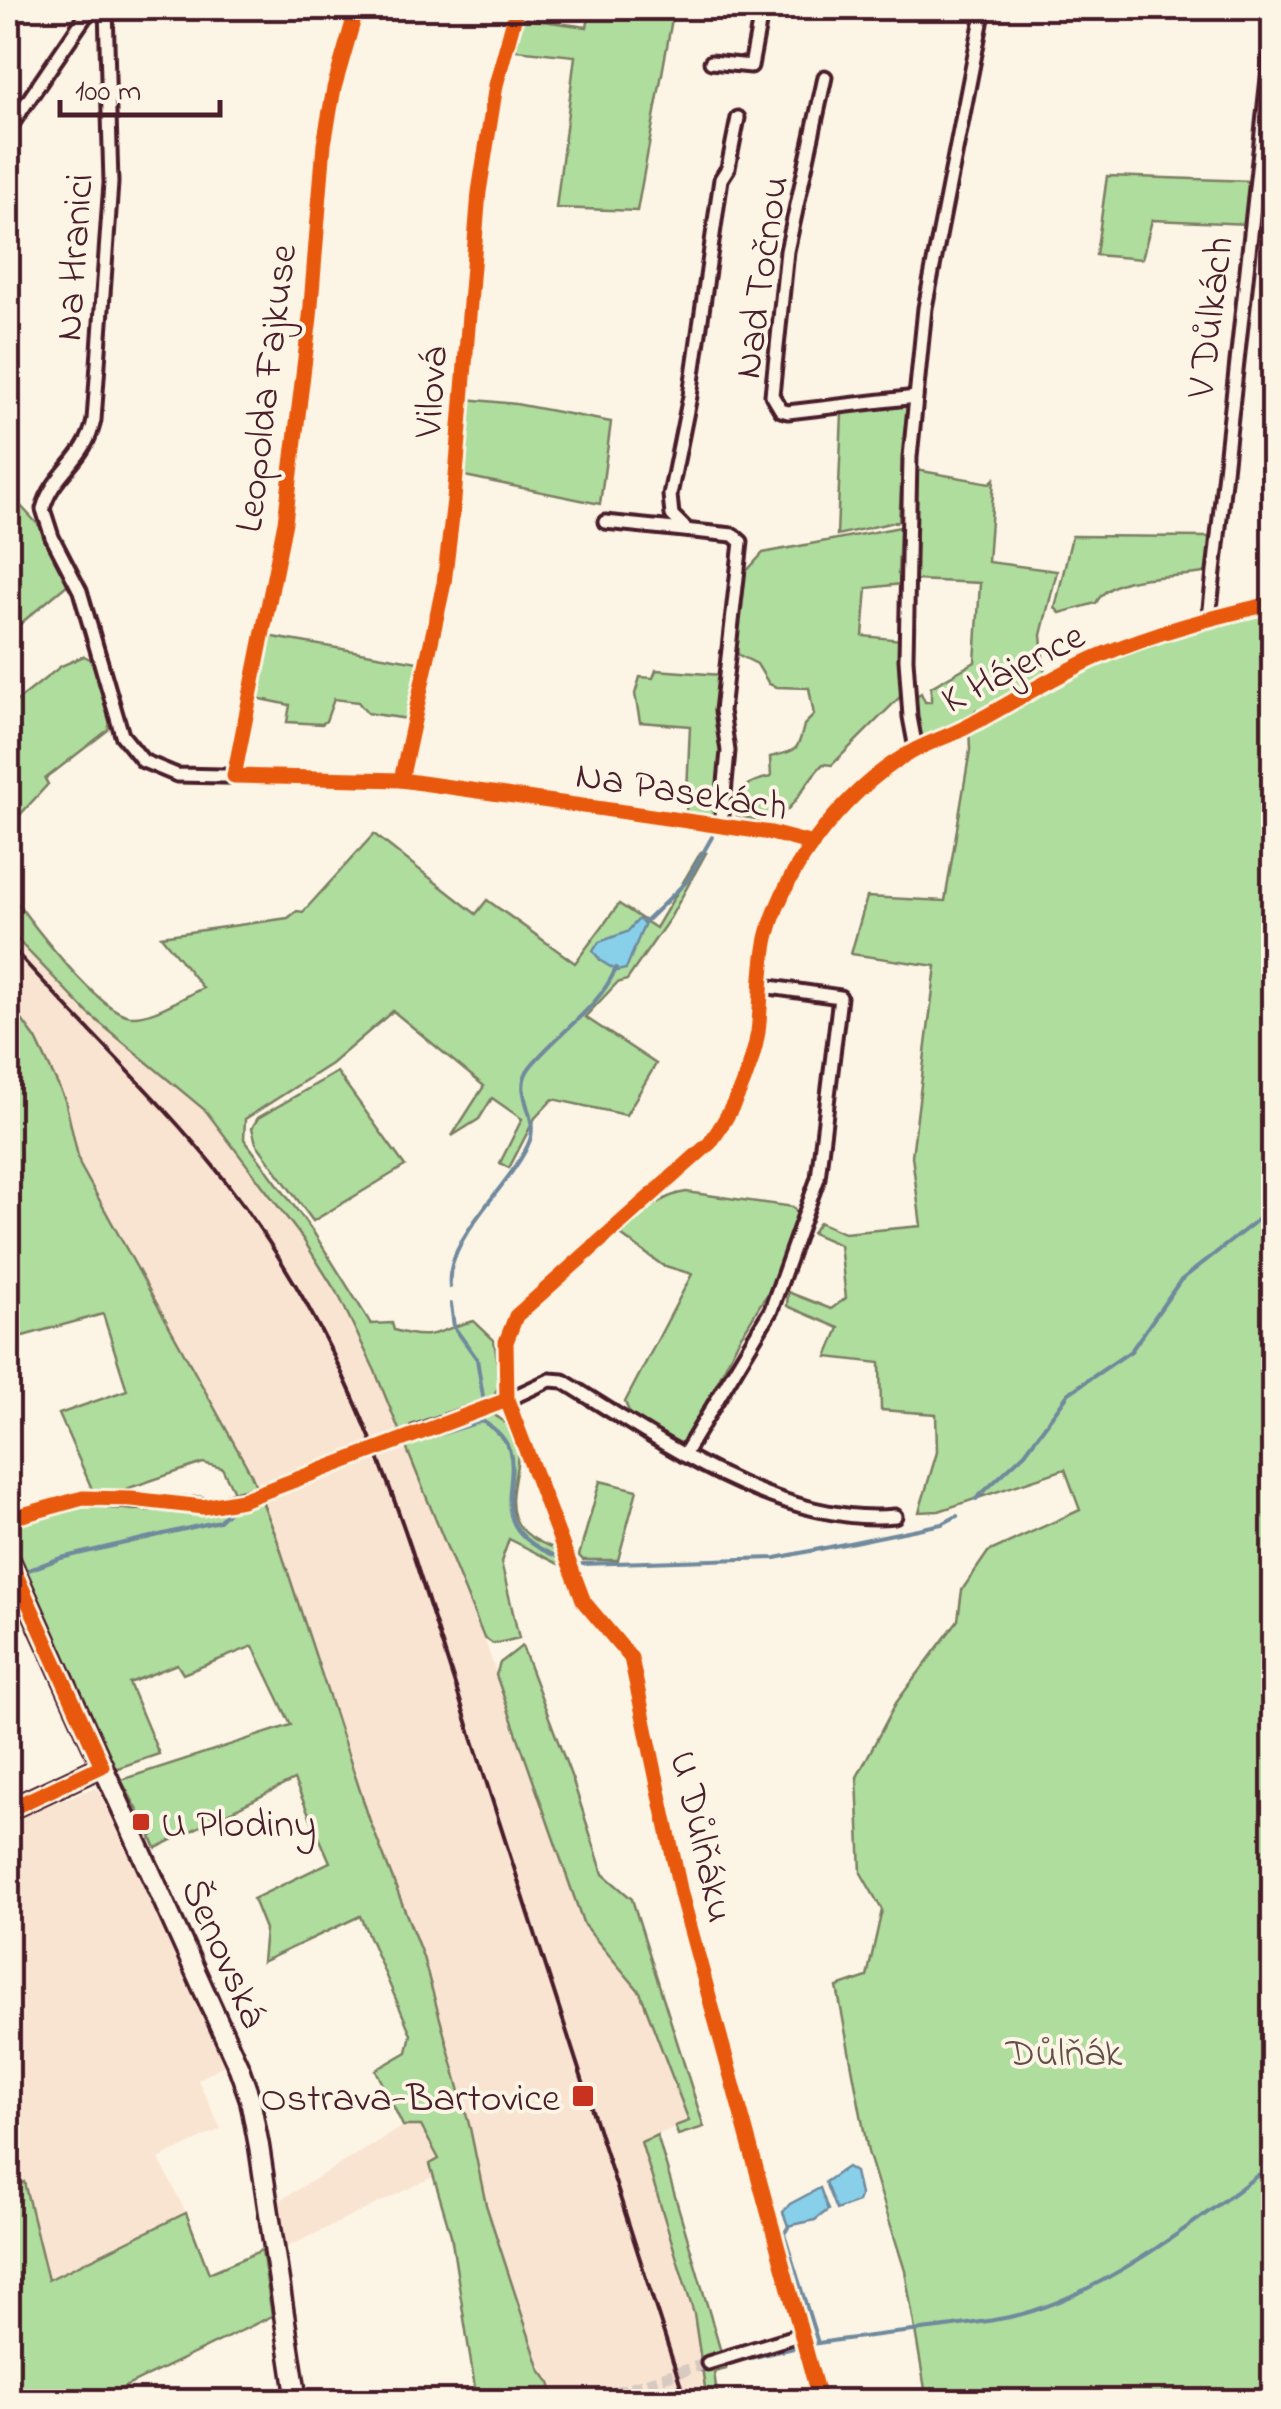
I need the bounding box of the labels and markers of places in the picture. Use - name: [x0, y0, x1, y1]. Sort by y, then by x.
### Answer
- place label: U Plodiny: [161, 1797, 316, 1856]
- marker: U Plodiny: [130, 1811, 152, 1833]
- place label: Ostrava-Bartovice: [260, 2071, 560, 2130]
- marker: Ostrava-Bartovice: [570, 2083, 596, 2109]

